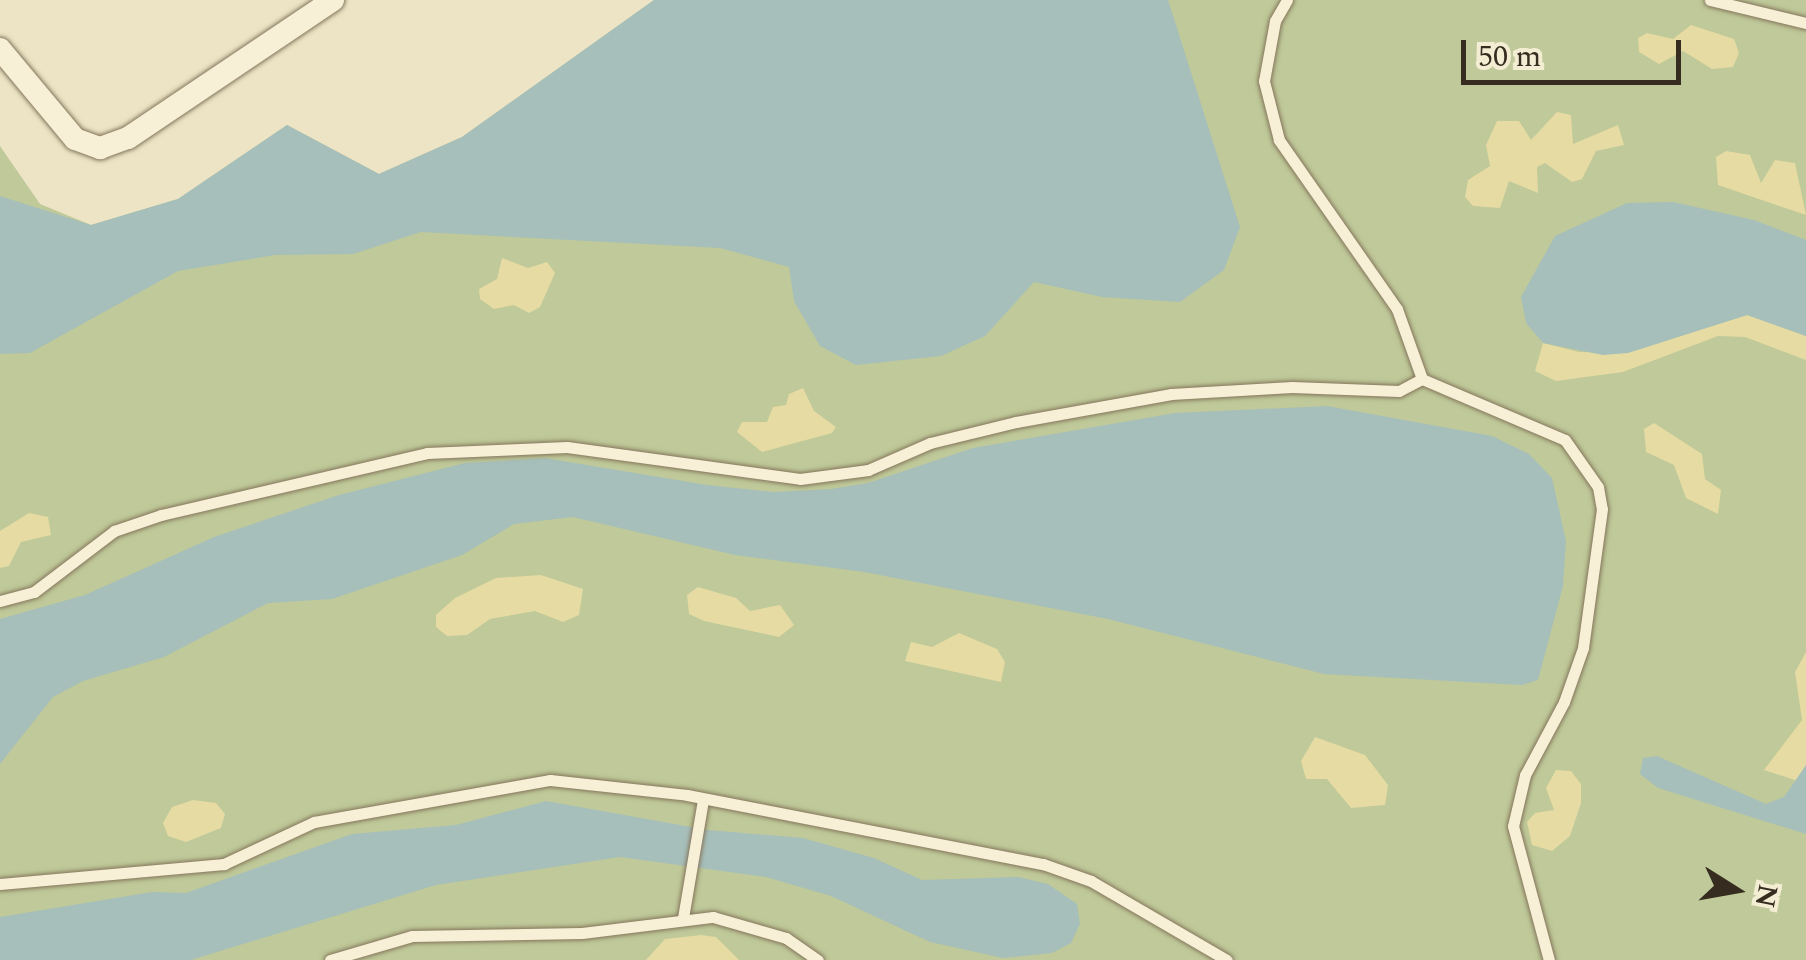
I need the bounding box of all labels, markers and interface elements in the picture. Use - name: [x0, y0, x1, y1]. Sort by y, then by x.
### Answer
- scale bar: [1466, 20, 1686, 82]
- text: 50 m: [1478, 34, 1541, 80]
- north arrow: [1686, 840, 1786, 940]
- text: N: [1743, 880, 1789, 911]

